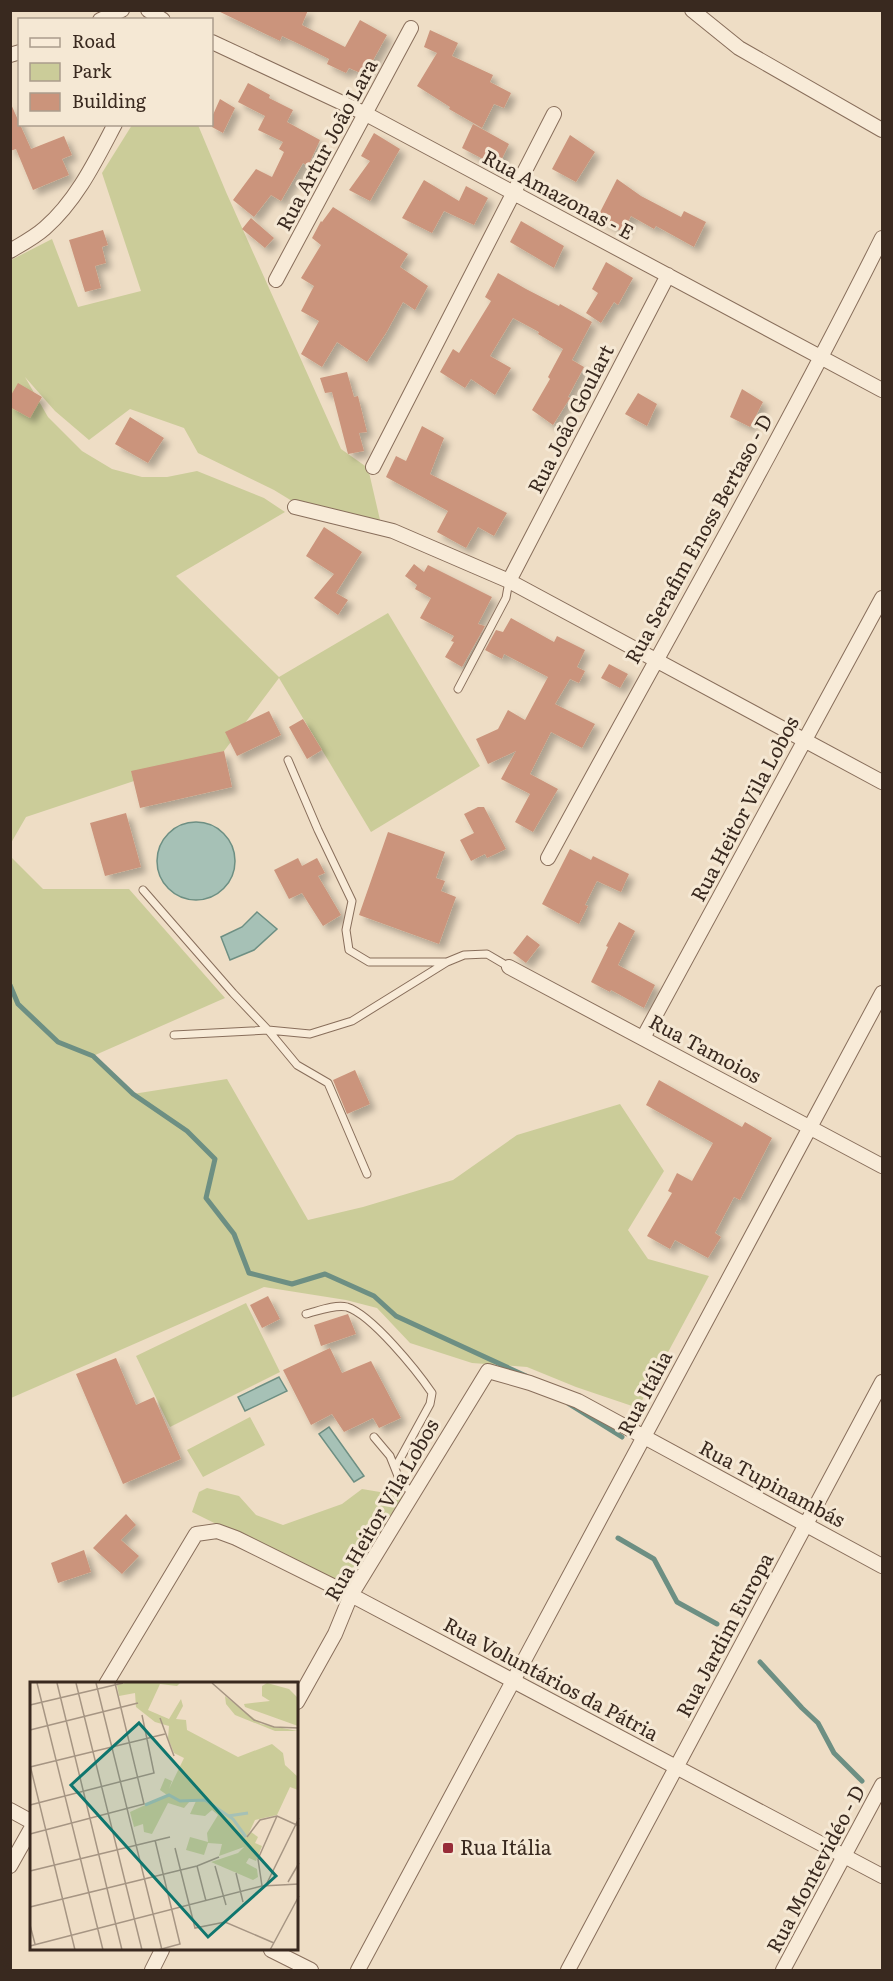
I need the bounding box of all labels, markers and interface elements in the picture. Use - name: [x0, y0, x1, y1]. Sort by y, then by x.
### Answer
- legend: [18, 18, 213, 126]
- text: Road: [72, 27, 116, 54]
- street label: Rua Artur João Lara: [267, 53, 383, 235]
- text: Park: [72, 57, 113, 84]
- text: Building: [72, 87, 147, 114]
- street label: Rua Amazonas - E: [478, 141, 640, 246]
- street label: Rua João Goulart: [519, 338, 620, 498]
- street label: Rua Serafim Enoss Bertaso - D: [616, 408, 779, 668]
- street label: Rua Heitor Vila Lobos: [682, 710, 805, 906]
- street label: Rua Tamoios: [645, 1005, 767, 1089]
- street label: Rua Itália: [608, 1344, 678, 1440]
- street label: Rua Heitor Vila Lobos: [316, 1412, 445, 1606]
- street label: Rua Tupinambás: [695, 1431, 851, 1533]
- street label: Rua Jardim Europa: [667, 1546, 779, 1722]
- street label: Rua Voluntários da Pátria: [439, 1608, 665, 1747]
- inset map: [30, 1682, 298, 1951]
- street label: Rua Montevidéo - D: [757, 1779, 871, 1957]
- place label: Rua Itália: [460, 1831, 552, 1861]
- marker: Rua Itália: [441, 1841, 455, 1855]

